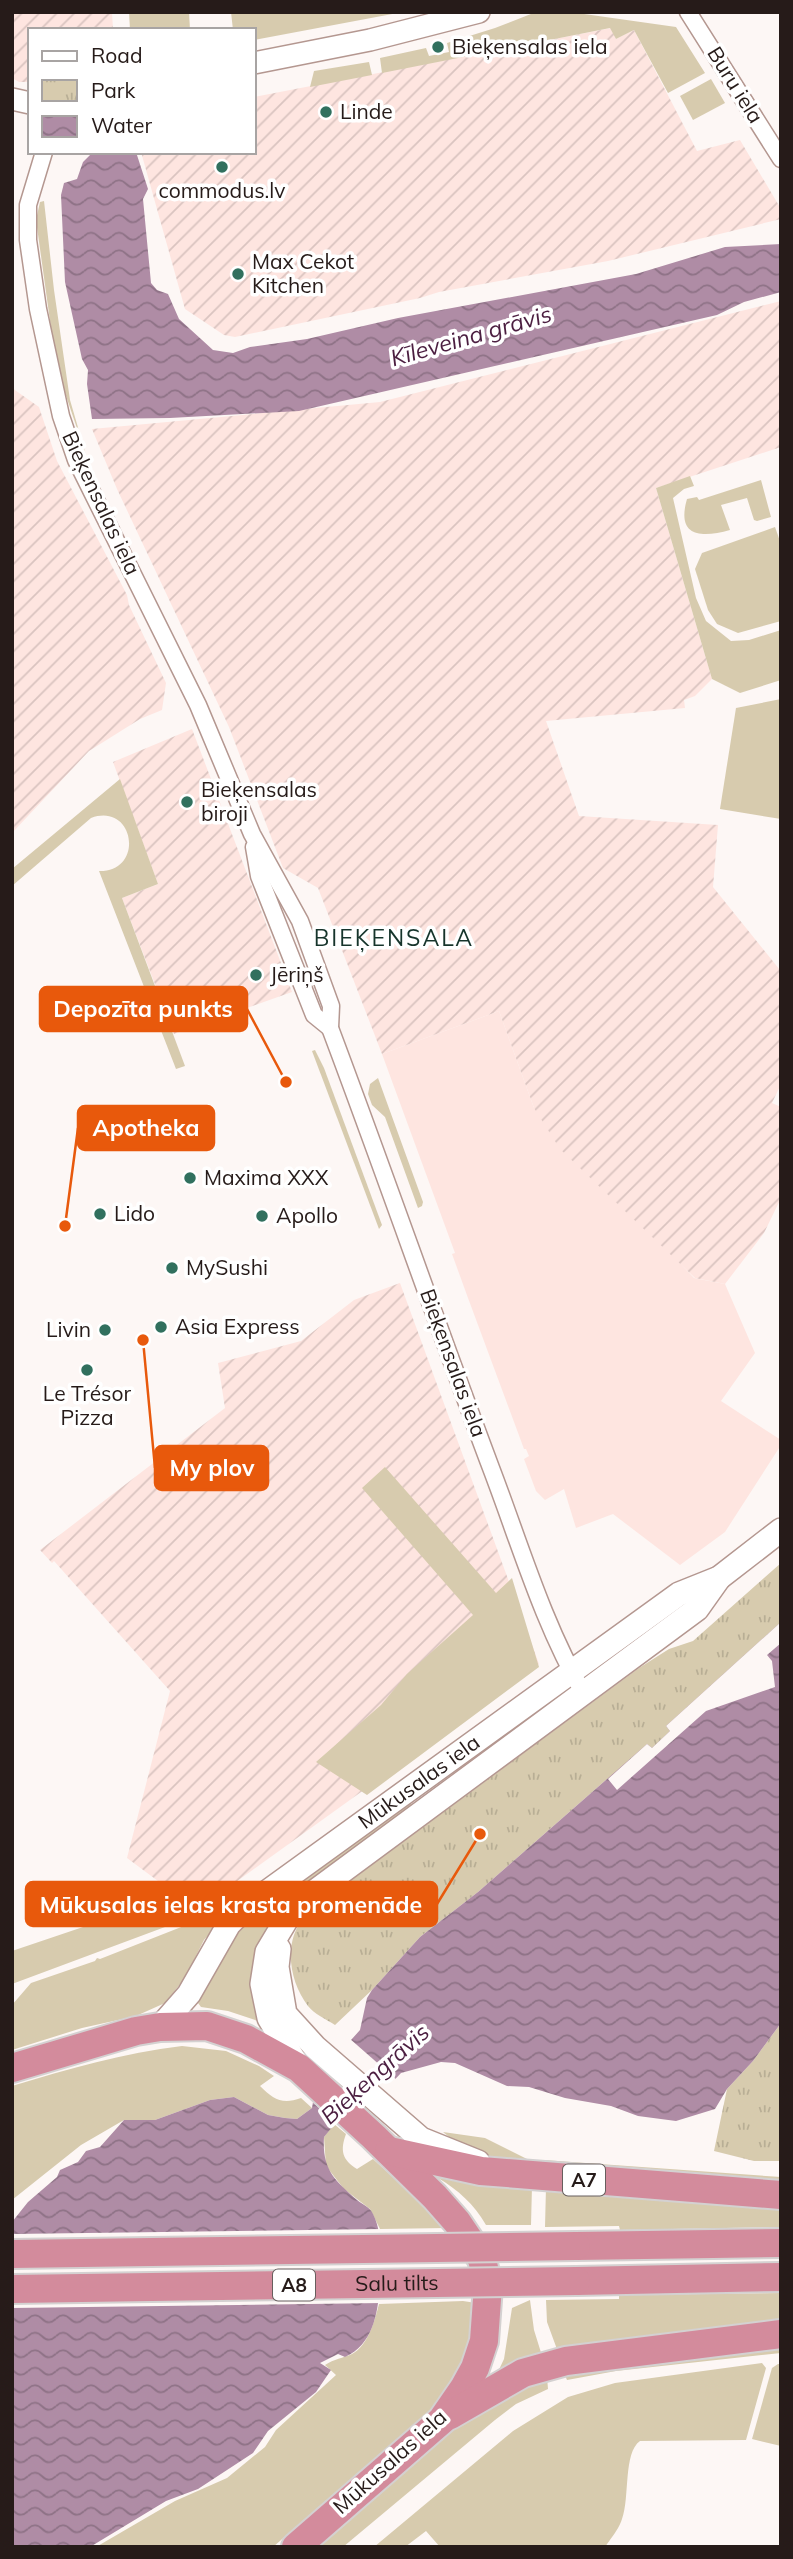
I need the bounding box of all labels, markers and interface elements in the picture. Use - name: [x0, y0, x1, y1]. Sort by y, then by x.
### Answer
- legend: [28, 28, 256, 154]
- place label: Bieķensalas iela: [452, 33, 608, 61]
- marker: Bieķensalas iela: [430, 39, 446, 55]
- street label: Buru iela: [702, 41, 770, 128]
- text: Road: [91, 42, 142, 68]
- text: Park: [91, 77, 135, 103]
- place label: Linde: [340, 98, 393, 124]
- marker: Linde: [318, 104, 334, 120]
- text: Water: [91, 112, 152, 138]
- marker: commodus.lv: [214, 159, 230, 175]
- place label: commodus.lv: [158, 177, 286, 203]
- place label: Max Cekot Kitchen: [252, 248, 354, 298]
- marker: Max Cekot Kitchen: [230, 266, 246, 282]
- water label: Kīleveina grāvis: [387, 299, 555, 372]
- street label: Bieķensalas iela: [55, 427, 147, 579]
- place label: Bieķensalas biroji: [201, 776, 317, 826]
- marker: Bieķensalas biroji: [179, 794, 195, 810]
- district label: BIEĶENSALA: [314, 923, 474, 953]
- place label: Jēriņš: [270, 961, 324, 989]
- marker: Jēriņš: [248, 967, 264, 983]
- callout: Depozīta punkts: [40, 987, 247, 1031]
- text: Depozīta punkts: [53, 994, 233, 1023]
- callout: Apotheka: [78, 1106, 214, 1150]
- text: Apotheka: [92, 1113, 200, 1142]
- place label: Maxima XXX: [204, 1164, 329, 1190]
- marker: Maxima XXX: [182, 1170, 198, 1186]
- place label: Lido: [114, 1200, 155, 1226]
- place label: Apollo: [276, 1202, 338, 1228]
- marker: Lido: [92, 1206, 108, 1222]
- marker: Apollo: [254, 1208, 270, 1224]
- place label: MySushi: [186, 1254, 268, 1280]
- marker: MySushi: [164, 1260, 180, 1276]
- street label: Bieķensalas iela: [413, 1285, 493, 1441]
- place label: Asia Express: [175, 1313, 300, 1339]
- place label: Livin: [46, 1316, 91, 1342]
- marker: Asia Express: [153, 1319, 169, 1335]
- marker: Livin: [97, 1322, 113, 1338]
- marker: Le Trésor Pizza: [79, 1362, 95, 1378]
- place label: Le Trésor Pizza: [43, 1380, 132, 1430]
- callout: My plov: [155, 1446, 268, 1490]
- text: My plov: [170, 1453, 255, 1482]
- street label: Mūkusalas iela: [353, 1729, 484, 1834]
- callout: Mūkusalas ielas krasta promenāde: [26, 1882, 437, 1926]
- text: Mūkusalas ielas krasta promenāde: [40, 1890, 422, 1919]
- water label: Bieķengrāvis: [314, 2017, 436, 2131]
- road number: A7: [563, 2164, 605, 2196]
- street label: Salu tilts: [355, 2269, 439, 2296]
- road number: A8: [273, 2270, 315, 2300]
- street label: Mūkusalas iela: [327, 2404, 451, 2519]

